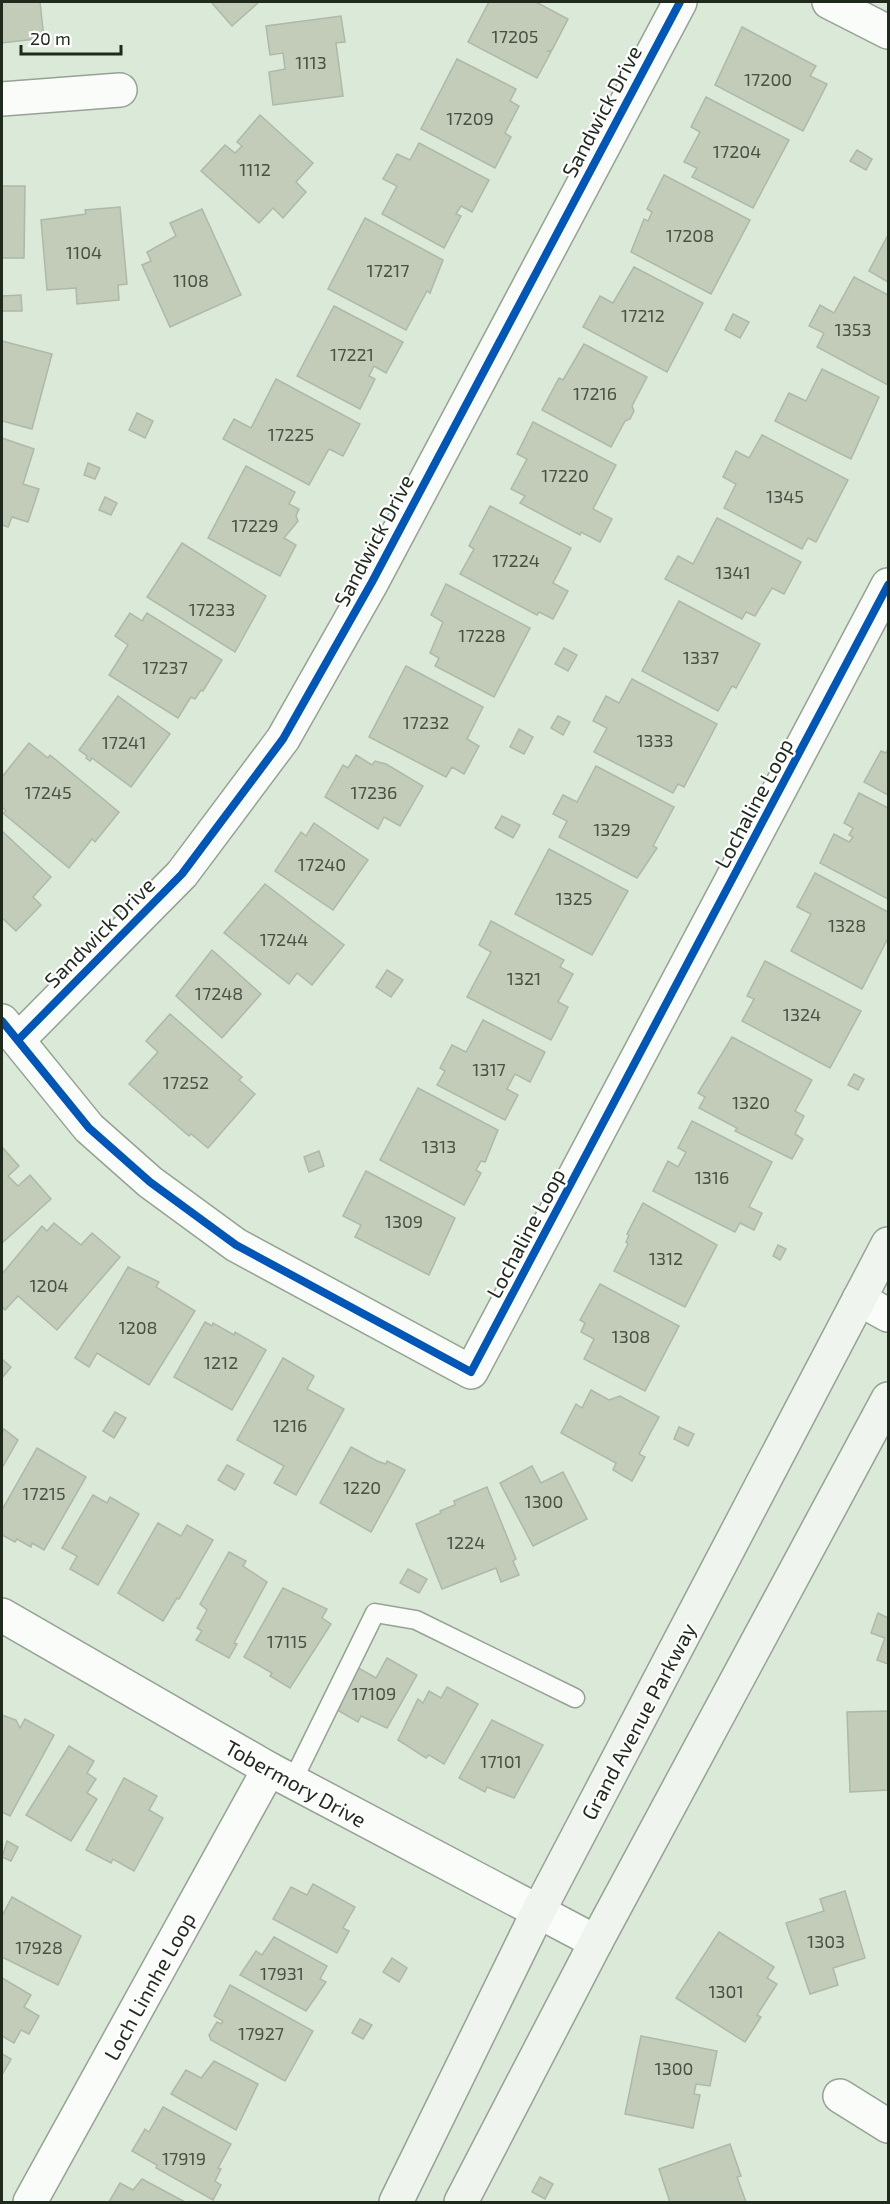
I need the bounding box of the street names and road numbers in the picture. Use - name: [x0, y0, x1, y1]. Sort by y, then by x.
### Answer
- street label: Sandwick Drive: [556, 41, 646, 181]
- street label: Sandwick Drive: [328, 470, 418, 610]
- street label: Lochaline Loop: [708, 734, 798, 872]
- street label: Sandwick Drive: [39, 872, 159, 992]
- street label: Lochaline Loop: [480, 1164, 570, 1302]
- street label: Grand Avenue Parkway: [575, 1618, 701, 1824]
- street label: Tobermory Drive: [221, 1734, 371, 1832]
- street label: Loch Linnhe Loop: [98, 1908, 200, 2064]

